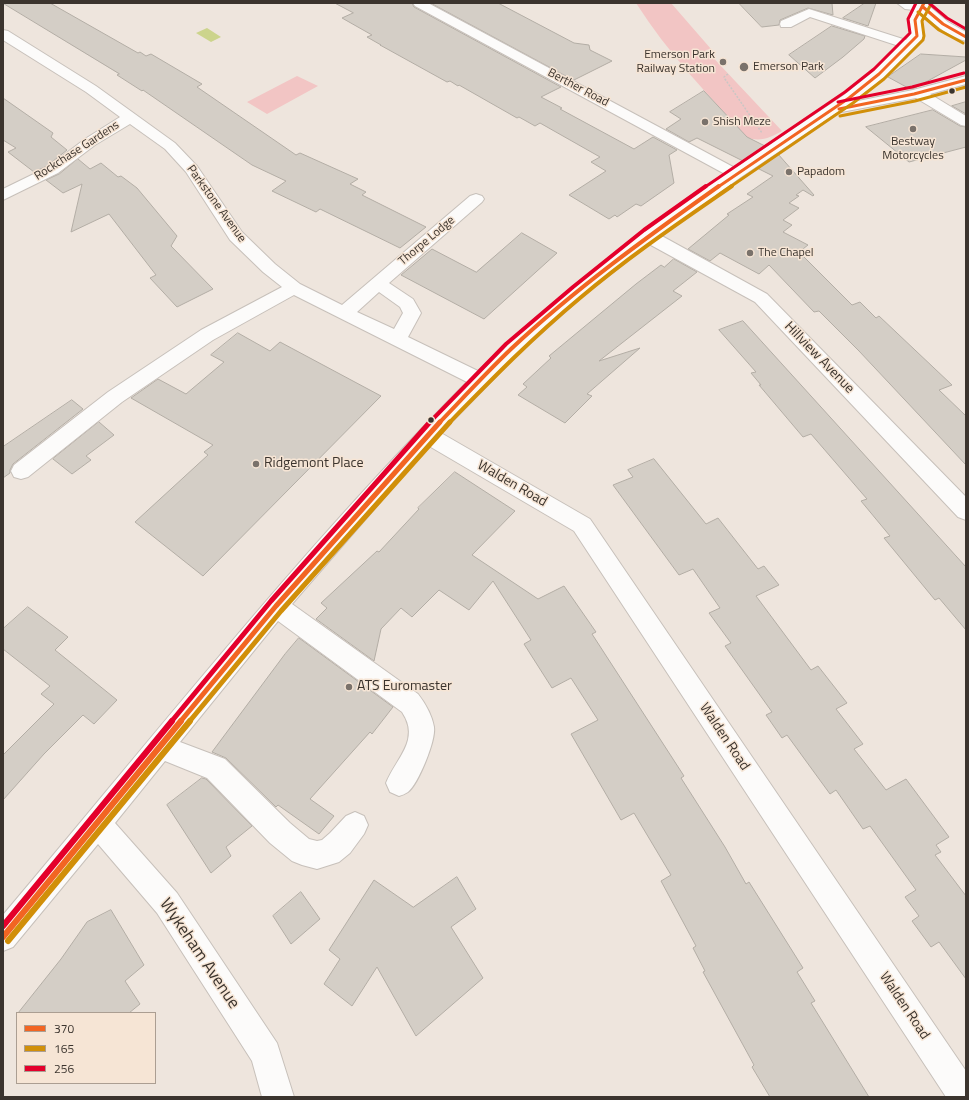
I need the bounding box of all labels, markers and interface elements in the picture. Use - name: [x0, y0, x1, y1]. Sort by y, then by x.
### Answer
- place label: Emerson Park Railway Station: [636, 48, 715, 76]
- marker: Emerson Park Railway Station: [718, 57, 728, 67]
- place label: Emerson Park: [753, 60, 824, 74]
- marker: Emerson Park: [738, 61, 750, 73]
- street label: Berther Road: [545, 66, 611, 110]
- unlabelled marker: [947, 86, 957, 96]
- place label: Shish Meze: [713, 115, 771, 129]
- marker: Shish Meze: [700, 117, 710, 127]
- street label: Rockchase Gardens: [32, 118, 122, 184]
- marker: Bestway Motorcycles: [908, 124, 918, 134]
- place label: Bestway Motorcycles: [882, 135, 944, 163]
- street label: Parkstone Avenue: [183, 163, 249, 245]
- place label: Papadom: [797, 165, 845, 179]
- marker: Papadom: [784, 167, 794, 177]
- street label: Thorpe Lodge: [396, 213, 458, 269]
- place label: The Chapel: [758, 246, 814, 260]
- marker: The Chapel: [745, 248, 755, 258]
- street label: Hillview Avenue: [781, 319, 857, 397]
- unlabelled marker: [426, 415, 436, 425]
- place label: Ridgemont Place: [264, 456, 364, 472]
- street label: Walden Road: [474, 457, 550, 511]
- marker: Ridgemont Place: [251, 459, 261, 469]
- place label: ATS Euromaster: [357, 679, 452, 695]
- marker: ATS Euromaster: [344, 682, 354, 692]
- street label: Walden Road: [695, 700, 753, 774]
- street label: Wykeham Avenue: [155, 895, 243, 1013]
- street label: Walden Road: [875, 969, 933, 1043]
- legend: [16, 1012, 156, 1084]
- text: 370: [54, 1019, 74, 1038]
- text: 165: [54, 1039, 74, 1058]
- text: 256: [54, 1059, 74, 1078]

